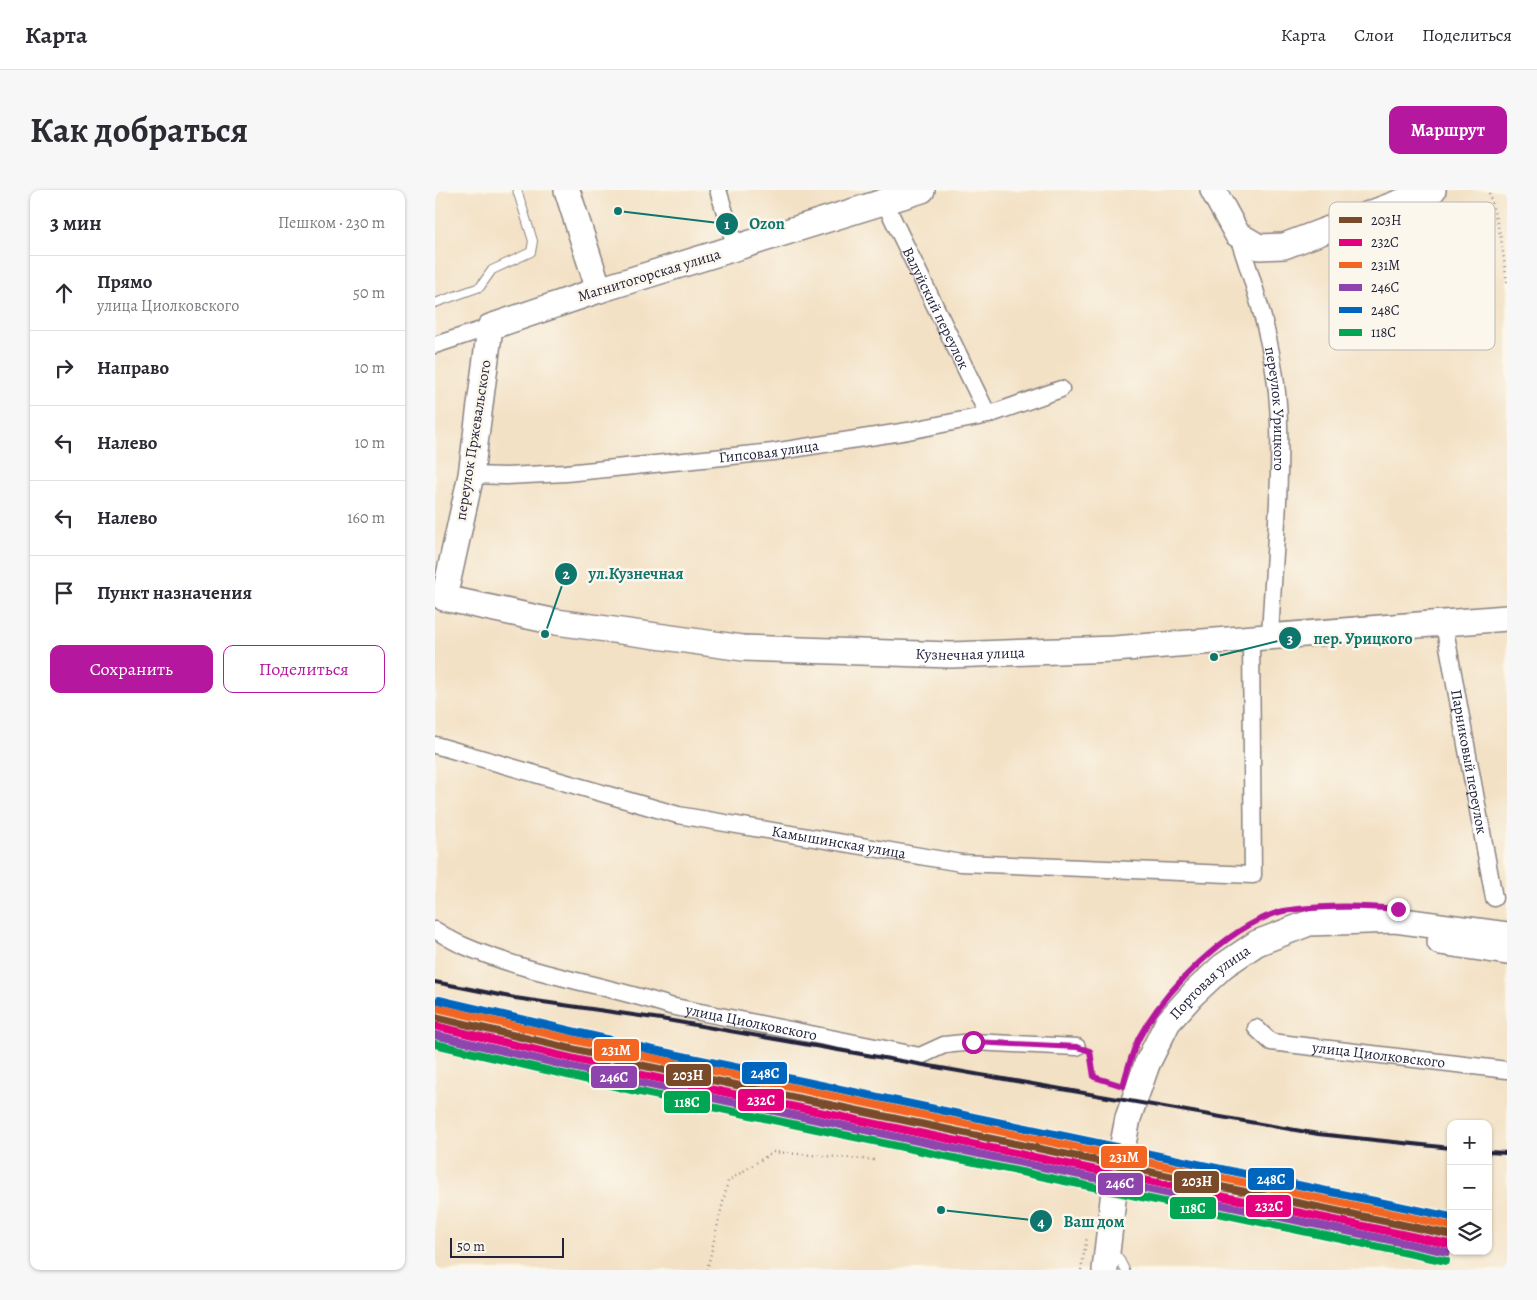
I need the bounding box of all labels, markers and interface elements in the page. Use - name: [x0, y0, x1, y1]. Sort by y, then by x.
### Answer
- text: Карта: [25, 19, 87, 51]
- text: Карта: [1281, 23, 1326, 47]
- text: Слои: [1354, 23, 1394, 47]
- text: Поделиться: [1422, 23, 1512, 47]
- text: Как добраться: [30, 106, 248, 154]
- button: Маршрут: [1389, 106, 1507, 154]
- legend: [1329, 202, 1495, 350]
- callout: Ozon: [714, 208, 795, 239]
- text: 3 мин: [50, 209, 102, 237]
- text: 203Н: [1371, 211, 1402, 230]
- text: Пешком · 230 m: [278, 212, 385, 234]
- text: Ozon: [749, 213, 785, 235]
- text: 1: [724, 214, 730, 234]
- text: 232C: [1371, 233, 1399, 252]
- street label: Магнитогорская улица: [575, 244, 723, 306]
- street label: Валуйский переулок: [898, 244, 974, 373]
- text: 231М: [1371, 256, 1400, 275]
- text: Прямо: [97, 269, 152, 295]
- text: 246С: [1371, 278, 1399, 297]
- icon: ahead: [50, 279, 78, 307]
- text: 50 m: [353, 282, 385, 304]
- text: улица Циолковского: [97, 295, 239, 317]
- text: 248С: [1371, 301, 1400, 320]
- text: 118С: [1371, 323, 1396, 342]
- street label: переулок Урицкого: [1260, 345, 1289, 471]
- icon: right: [50, 354, 78, 382]
- text: Направо: [97, 355, 169, 381]
- text: 10 m: [355, 357, 385, 379]
- street label: переулок Пржевальского: [450, 358, 496, 522]
- icon: left: [50, 429, 78, 457]
- text: Налево: [97, 430, 157, 456]
- text: 10 m: [355, 432, 385, 454]
- street label: Гипсовая улица: [718, 435, 820, 467]
- icon: left: [50, 504, 78, 532]
- text: Налево: [97, 505, 157, 531]
- text: 160 m: [347, 507, 385, 529]
- callout: ул.Кузнечная: [554, 558, 694, 589]
- text: ул.Кузнечная: [587, 563, 684, 585]
- text: 2: [562, 564, 570, 584]
- icon: arrive: [50, 579, 78, 607]
- text: Пункт назначения: [97, 580, 252, 606]
- callout: пер. Урицкого: [1278, 623, 1422, 654]
- text: пер. Урицкого: [1314, 628, 1412, 650]
- text: 3: [1287, 629, 1293, 649]
- street label: Кузнечная улица: [915, 642, 1025, 665]
- button: Сохранить: [50, 645, 213, 693]
- button: Поделиться: [223, 645, 385, 693]
- street label: Парниковый переулок: [1446, 688, 1492, 836]
- street label: Камышинская улица: [770, 821, 907, 863]
- route end: [1387, 898, 1410, 921]
- street label: Портовая улица: [1165, 940, 1254, 1024]
- street label: улица Циолковского: [683, 999, 819, 1045]
- route start: [962, 1031, 985, 1054]
- street label: улица Циолковского: [1310, 1037, 1446, 1073]
- line badge: 231М: [593, 1038, 640, 1062]
- text: 231М: [601, 1041, 631, 1060]
- line badge: 248С: [741, 1061, 788, 1085]
- line badge: 203Н: [665, 1063, 712, 1087]
- text: 248С: [751, 1064, 780, 1083]
- line badge: 246С: [590, 1065, 638, 1089]
- text: 203Н: [673, 1066, 703, 1085]
- text: 246С: [600, 1068, 629, 1087]
- line badge: 232C: [737, 1088, 785, 1112]
- line badge: 118С: [663, 1090, 711, 1114]
- text: 232C: [747, 1091, 775, 1110]
- text: 118С: [674, 1093, 700, 1112]
- map controls: [1447, 1120, 1492, 1255]
- button: +: [1447, 1120, 1492, 1165]
- line badge: 231М: [1100, 1145, 1148, 1169]
- text: 231М: [1109, 1148, 1139, 1167]
- button: −: [1447, 1165, 1492, 1210]
- line badge: 248С: [1247, 1167, 1295, 1191]
- line badge: 203Н: [1173, 1170, 1220, 1194]
- text: 248С: [1257, 1170, 1286, 1189]
- line badge: 246С: [1097, 1172, 1144, 1196]
- text: 203Н: [1182, 1172, 1212, 1191]
- text: 246С: [1106, 1174, 1135, 1193]
- line badge: 232C: [1245, 1194, 1292, 1218]
- line badge: 118С: [1169, 1196, 1217, 1220]
- text: 232C: [1255, 1197, 1283, 1216]
- text: 118С: [1180, 1199, 1206, 1218]
- callout: Ваш дом: [1029, 1206, 1134, 1237]
- button: layers: [1447, 1210, 1492, 1255]
- text: Ваш дом: [1064, 1211, 1125, 1233]
- text: 4: [1037, 1212, 1045, 1232]
- scale bar: [450, 1235, 564, 1258]
- text: 50 m: [457, 1237, 485, 1256]

